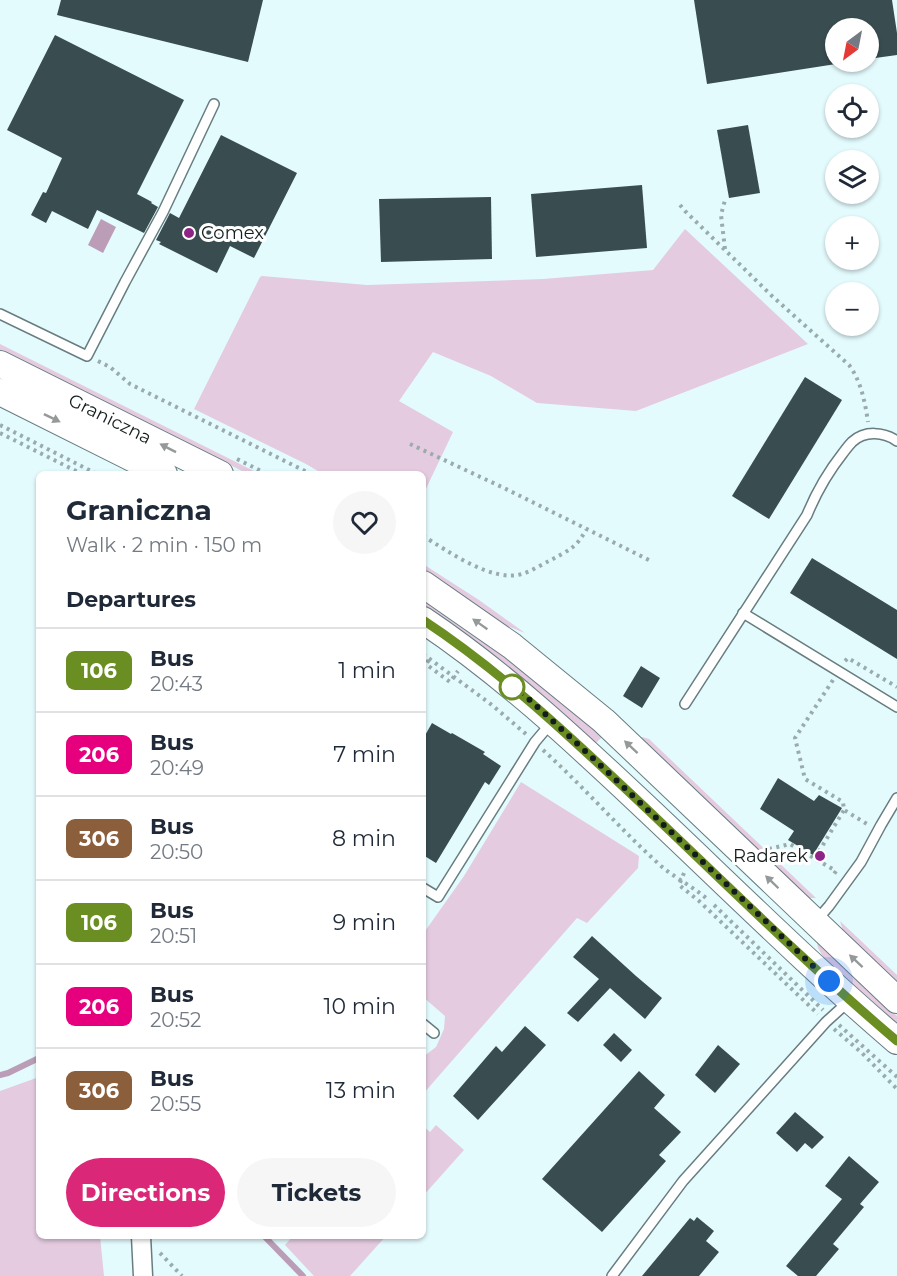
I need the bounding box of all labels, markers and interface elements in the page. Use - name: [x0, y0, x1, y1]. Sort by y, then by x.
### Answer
- north arrow: [825, 18, 879, 72]
- map controls: [825, 18, 879, 336]
- button: locate: [825, 84, 879, 138]
- button: layers: [825, 150, 879, 204]
- button: +: [825, 216, 879, 270]
- place label: Comex: [201, 222, 264, 244]
- marker: Comex: [182, 226, 196, 240]
- button: −: [825, 282, 879, 336]
- street label: Graniczna: [65, 389, 155, 449]
- one-way arrow: [44, 413, 61, 423]
- one-way arrow: [159, 443, 176, 453]
- button: heart: [333, 491, 396, 554]
- text: Graniczna: [66, 493, 212, 527]
- text: Walk · 2 min · 150 m: [66, 533, 262, 557]
- text: Departures: [66, 586, 196, 613]
- one-way arrow: [473, 618, 489, 630]
- text: Bus: [150, 645, 194, 672]
- text: 1 min: [338, 657, 396, 684]
- text: 106: [81, 658, 117, 683]
- text: 20:43: [150, 672, 203, 696]
- unlabelled marker: [499, 674, 525, 700]
- text: Bus: [150, 729, 194, 756]
- one-way arrow: [624, 740, 639, 754]
- text: 7 min: [333, 741, 396, 768]
- text: 206: [79, 742, 119, 767]
- text: 20:49: [150, 756, 204, 780]
- text: Bus: [150, 813, 194, 840]
- text: 8 min: [332, 825, 396, 852]
- text: 306: [79, 826, 119, 851]
- text: 20:50: [150, 840, 203, 864]
- place label: Radarek: [733, 845, 808, 867]
- marker: Radarek: [813, 849, 827, 863]
- one-way arrow: [765, 875, 780, 889]
- text: Bus: [150, 897, 194, 924]
- text: 9 min: [333, 909, 396, 936]
- text: 106: [81, 910, 117, 935]
- text: 20:51: [150, 924, 197, 948]
- one-way arrow: [849, 955, 864, 968]
- your location: [814, 966, 844, 996]
- text: Bus: [150, 981, 194, 1008]
- text: 10 min: [324, 993, 396, 1020]
- text: 206: [79, 994, 119, 1019]
- text: 20:52: [150, 1008, 201, 1032]
- text: Bus: [150, 1065, 194, 1092]
- text: 13 min: [326, 1077, 396, 1104]
- text: 306: [79, 1078, 119, 1103]
- text: 20:55: [150, 1092, 201, 1116]
- button: Directions: [66, 1158, 225, 1227]
- button: Tickets: [237, 1158, 396, 1227]

